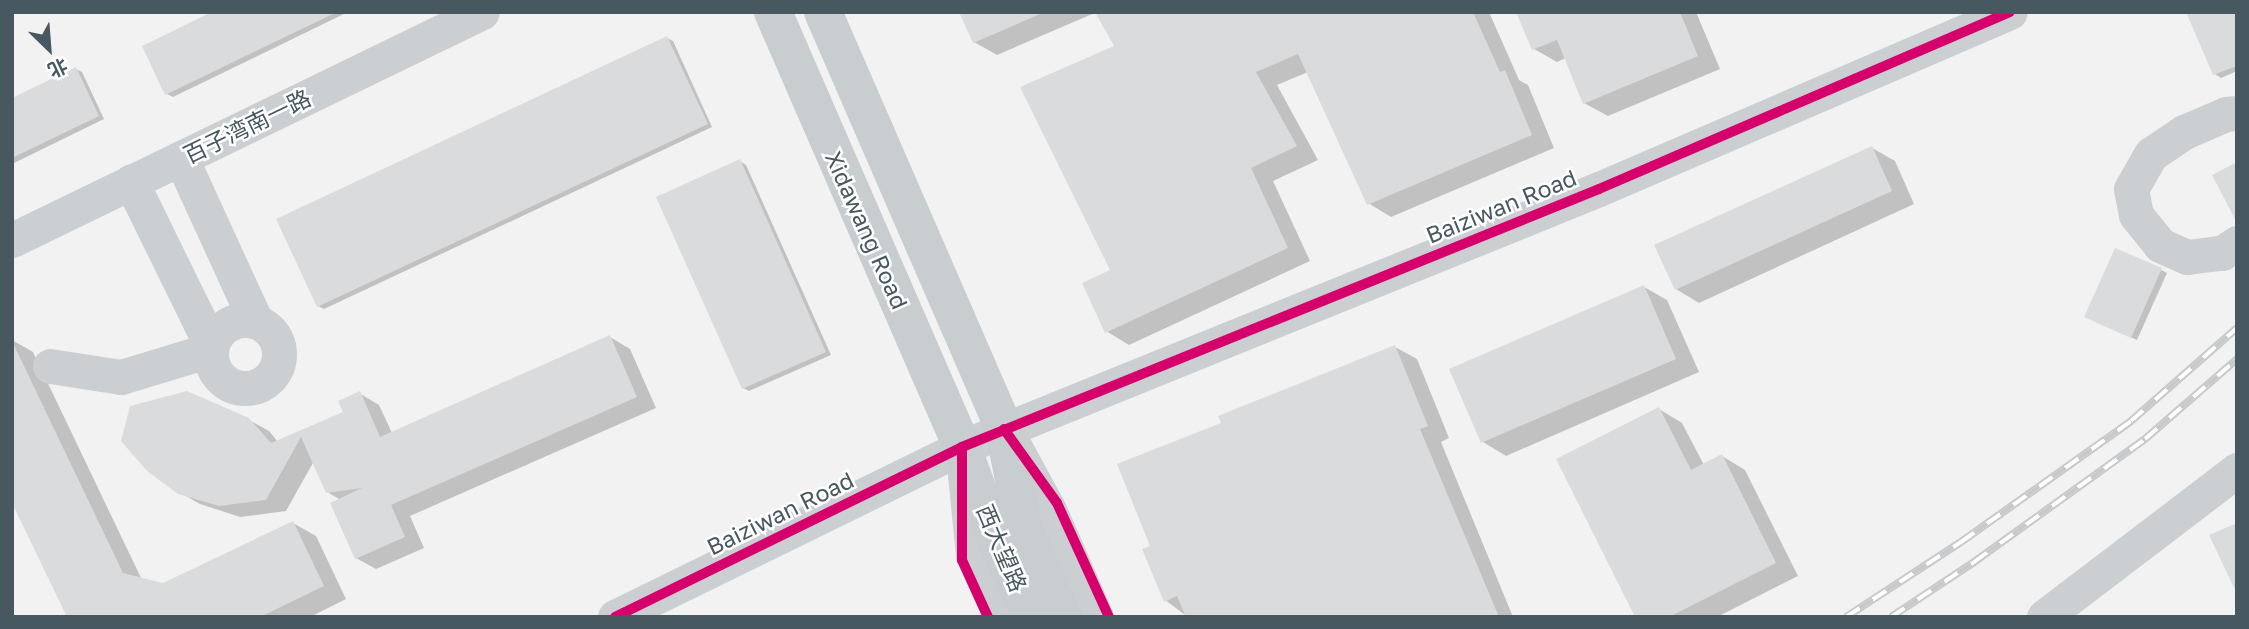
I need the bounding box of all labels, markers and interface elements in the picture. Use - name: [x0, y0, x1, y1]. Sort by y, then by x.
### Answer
- north arrow: [14, 14, 84, 84]
- text: 北: [45, 54, 72, 83]
- street label: 百子湾南一路: [179, 83, 315, 169]
- street label: Xidawang Road: [820, 147, 914, 313]
- street label: Baiziwan Road: [1422, 163, 1580, 249]
- street label: Baiziwan Road: [702, 466, 858, 560]
- street label: 西大望路: [971, 500, 1033, 596]

